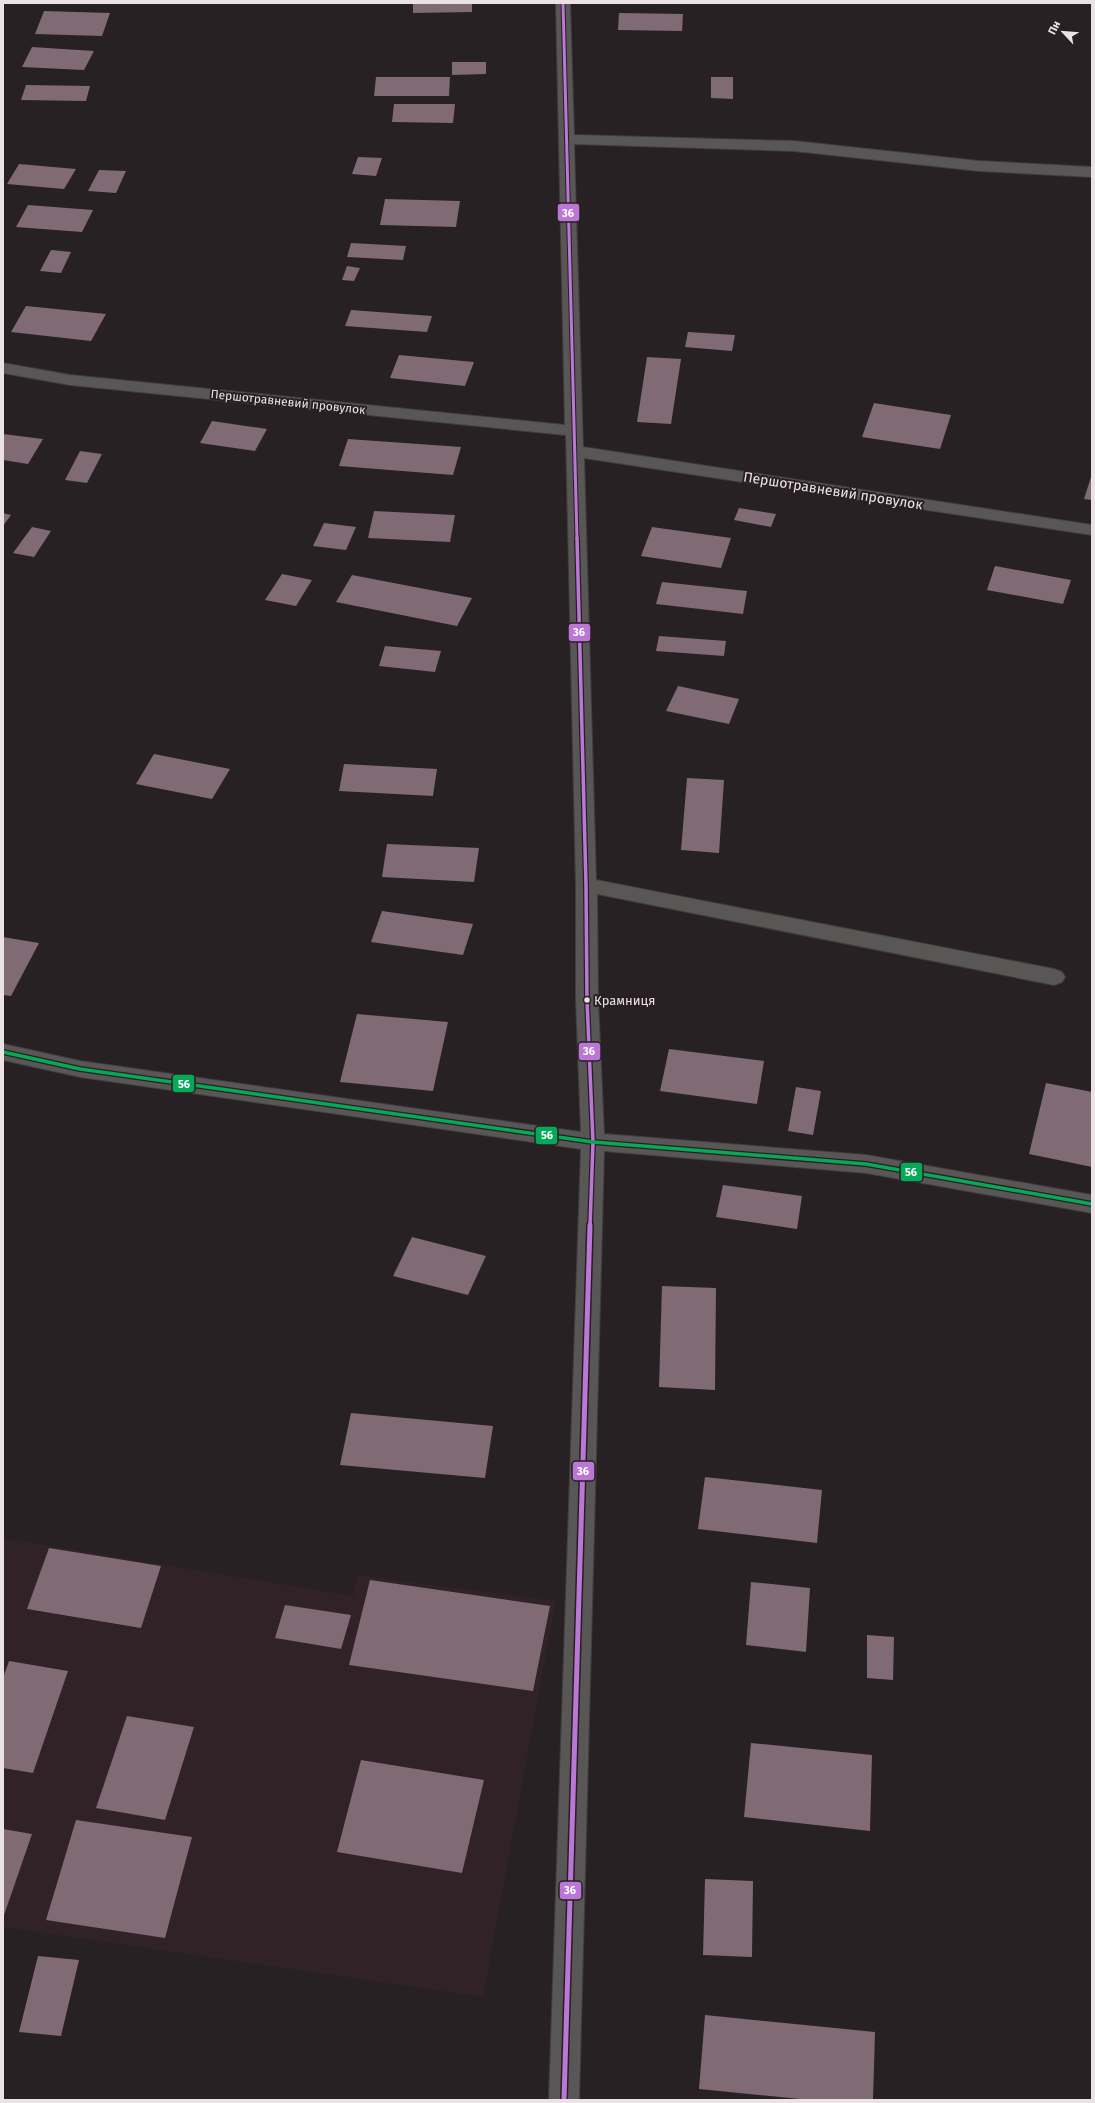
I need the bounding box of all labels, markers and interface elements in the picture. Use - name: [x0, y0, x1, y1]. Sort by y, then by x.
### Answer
- north arrow: [1043, 12, 1083, 52]
- text: Пн: [1046, 19, 1063, 37]
- line badge: 36: [557, 203, 580, 222]
- text: 36: [561, 207, 574, 220]
- street label: Першотравневий провулок: [210, 387, 367, 417]
- street label: Першотравневий провулок: [742, 468, 925, 514]
- line badge: 36: [568, 623, 591, 642]
- text: 36: [572, 626, 585, 639]
- place label: Крамниця: [594, 993, 655, 1008]
- marker: Крамниця: [582, 995, 592, 1005]
- line badge: 36: [578, 1042, 601, 1061]
- text: 36: [582, 1045, 595, 1058]
- line badge: 56: [172, 1074, 195, 1093]
- text: 56: [178, 1078, 190, 1091]
- line badge: 56: [535, 1126, 558, 1145]
- text: 56: [541, 1129, 553, 1142]
- line badge: 56: [900, 1162, 923, 1182]
- text: 56: [905, 1166, 917, 1179]
- line badge: 36: [572, 1461, 595, 1481]
- text: 36: [576, 1465, 589, 1478]
- line badge: 36: [559, 1881, 582, 1900]
- text: 36: [563, 1884, 576, 1897]

